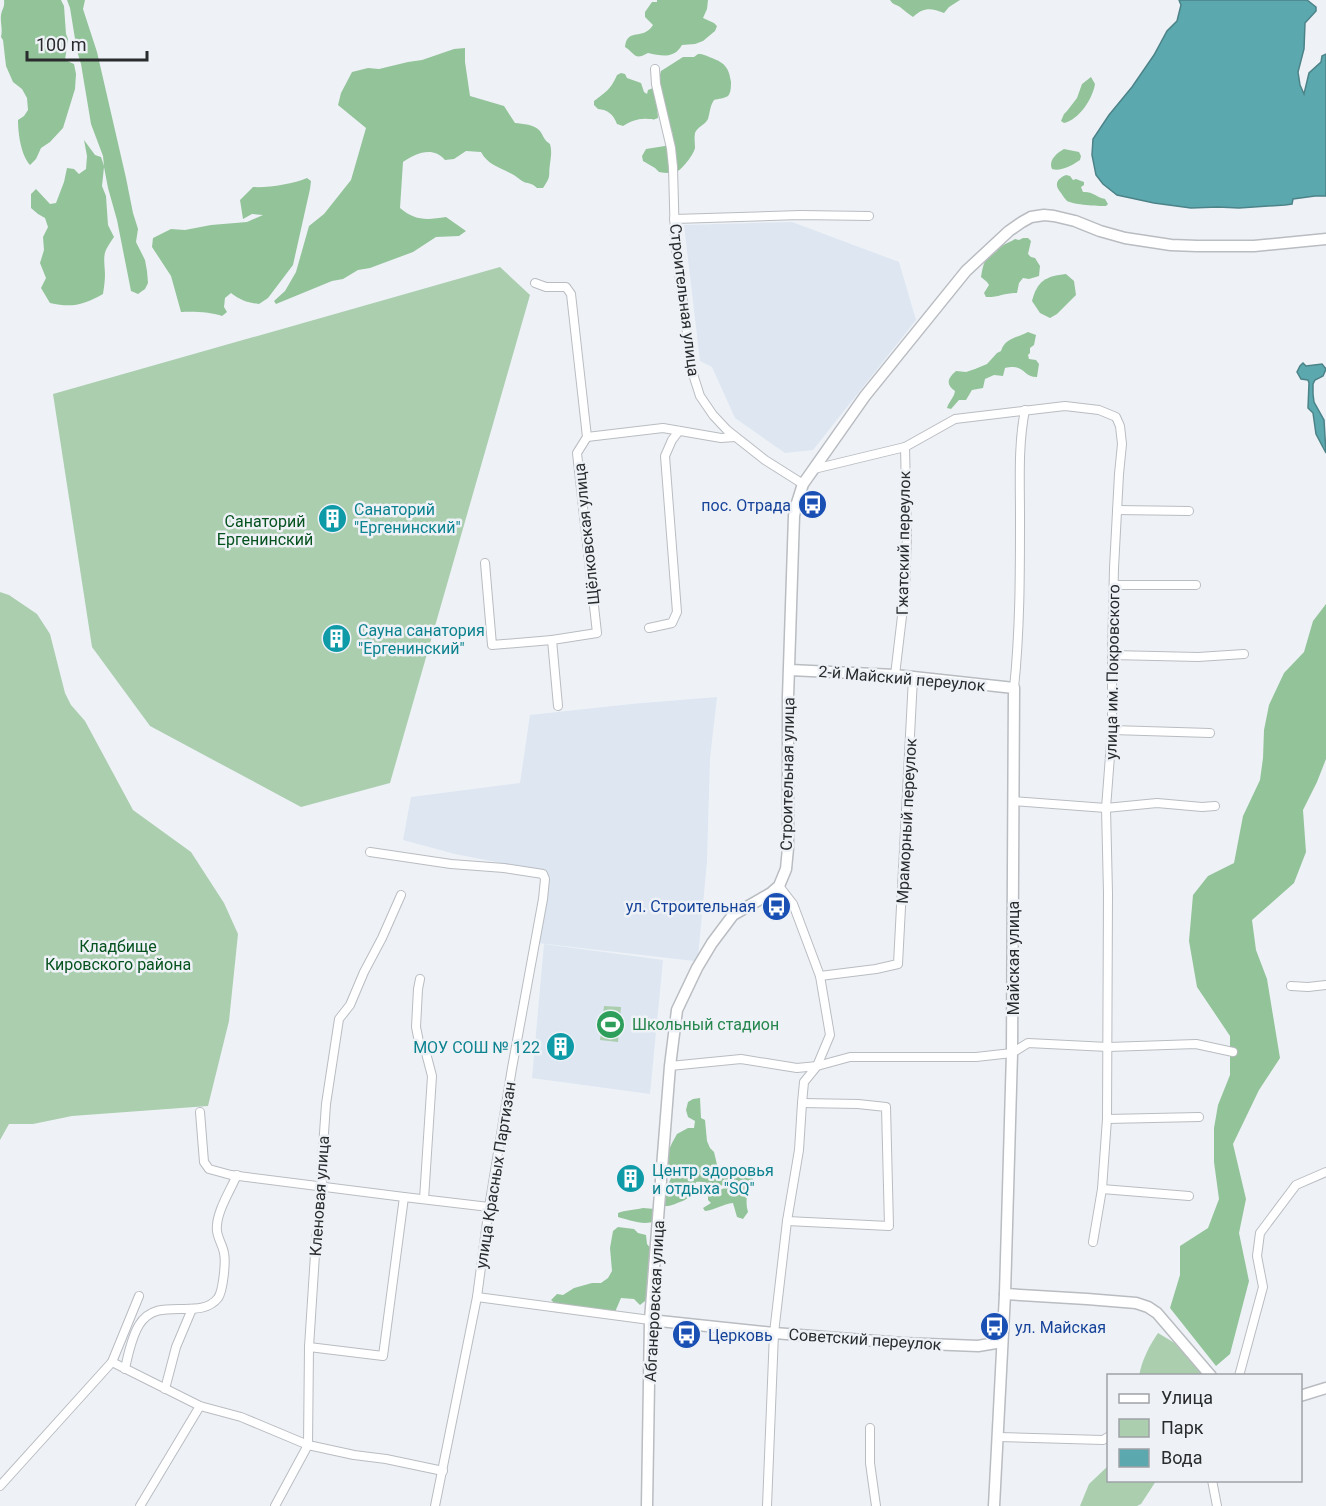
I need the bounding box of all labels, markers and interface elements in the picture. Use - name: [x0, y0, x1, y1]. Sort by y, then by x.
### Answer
- scale bar: [27, 24, 147, 62]
- text: 100 m: [36, 34, 87, 55]
- street label: Строительная улица: [666, 223, 703, 377]
- street label: Щёлковская улица: [570, 462, 603, 606]
- street label: Гжатский переулок: [893, 470, 914, 615]
- bus stop icon: пос. Отрада: [796, 489, 828, 521]
- place label: пос. Отрада: [701, 496, 791, 515]
- place label: Санаторий "Ергенинский": [354, 500, 461, 537]
- building icon: Санаторий "Ергенинский": [317, 502, 349, 534]
- park label: Санаторий Ергенинский: [217, 512, 313, 549]
- street label: улица им. Покровского: [1101, 584, 1124, 760]
- place label: Сауна санатория "Ергенинский": [358, 621, 485, 658]
- building icon: Сауна санатория "Ергенинский": [321, 623, 353, 655]
- street label: 2-й Майский переулок: [818, 662, 986, 695]
- street label: Строительная улица: [777, 697, 798, 851]
- street label: Мраморный переулок: [893, 737, 920, 904]
- bus stop icon: ул. Строительная: [761, 890, 793, 922]
- place label: ул. Строительная: [626, 897, 756, 916]
- street label: Майская улица: [1004, 901, 1023, 1015]
- park label: Кладбище Кировского района: [45, 937, 191, 974]
- sports icon: Школьный стадион: [595, 1008, 627, 1040]
- place label: Школьный стадион: [632, 1015, 779, 1034]
- building icon: МОУ СОШ № 122: [545, 1031, 577, 1063]
- place label: МОУ СОШ № 122: [413, 1038, 540, 1057]
- street label: улица Красных Партизан: [471, 1080, 520, 1270]
- street label: Кленовая улица: [306, 1135, 333, 1257]
- place label: Центр здоровья и отдыха "SQ": [652, 1161, 774, 1198]
- building icon: Центр здоровья и отдыха "SQ": [615, 1163, 647, 1195]
- street label: Абганеровская улица: [641, 1220, 668, 1382]
- bus stop icon: ул. Майская: [978, 1311, 1010, 1343]
- place label: ул. Майская: [1015, 1318, 1106, 1337]
- bus stop icon: Церковь: [671, 1319, 703, 1351]
- street label: Советский переулок: [788, 1325, 942, 1354]
- place label: Церковь: [708, 1326, 773, 1345]
- legend: [1107, 1374, 1302, 1482]
- text: Улица: [1161, 1387, 1213, 1408]
- text: Парк: [1161, 1417, 1204, 1438]
- text: Вода: [1161, 1447, 1203, 1468]

